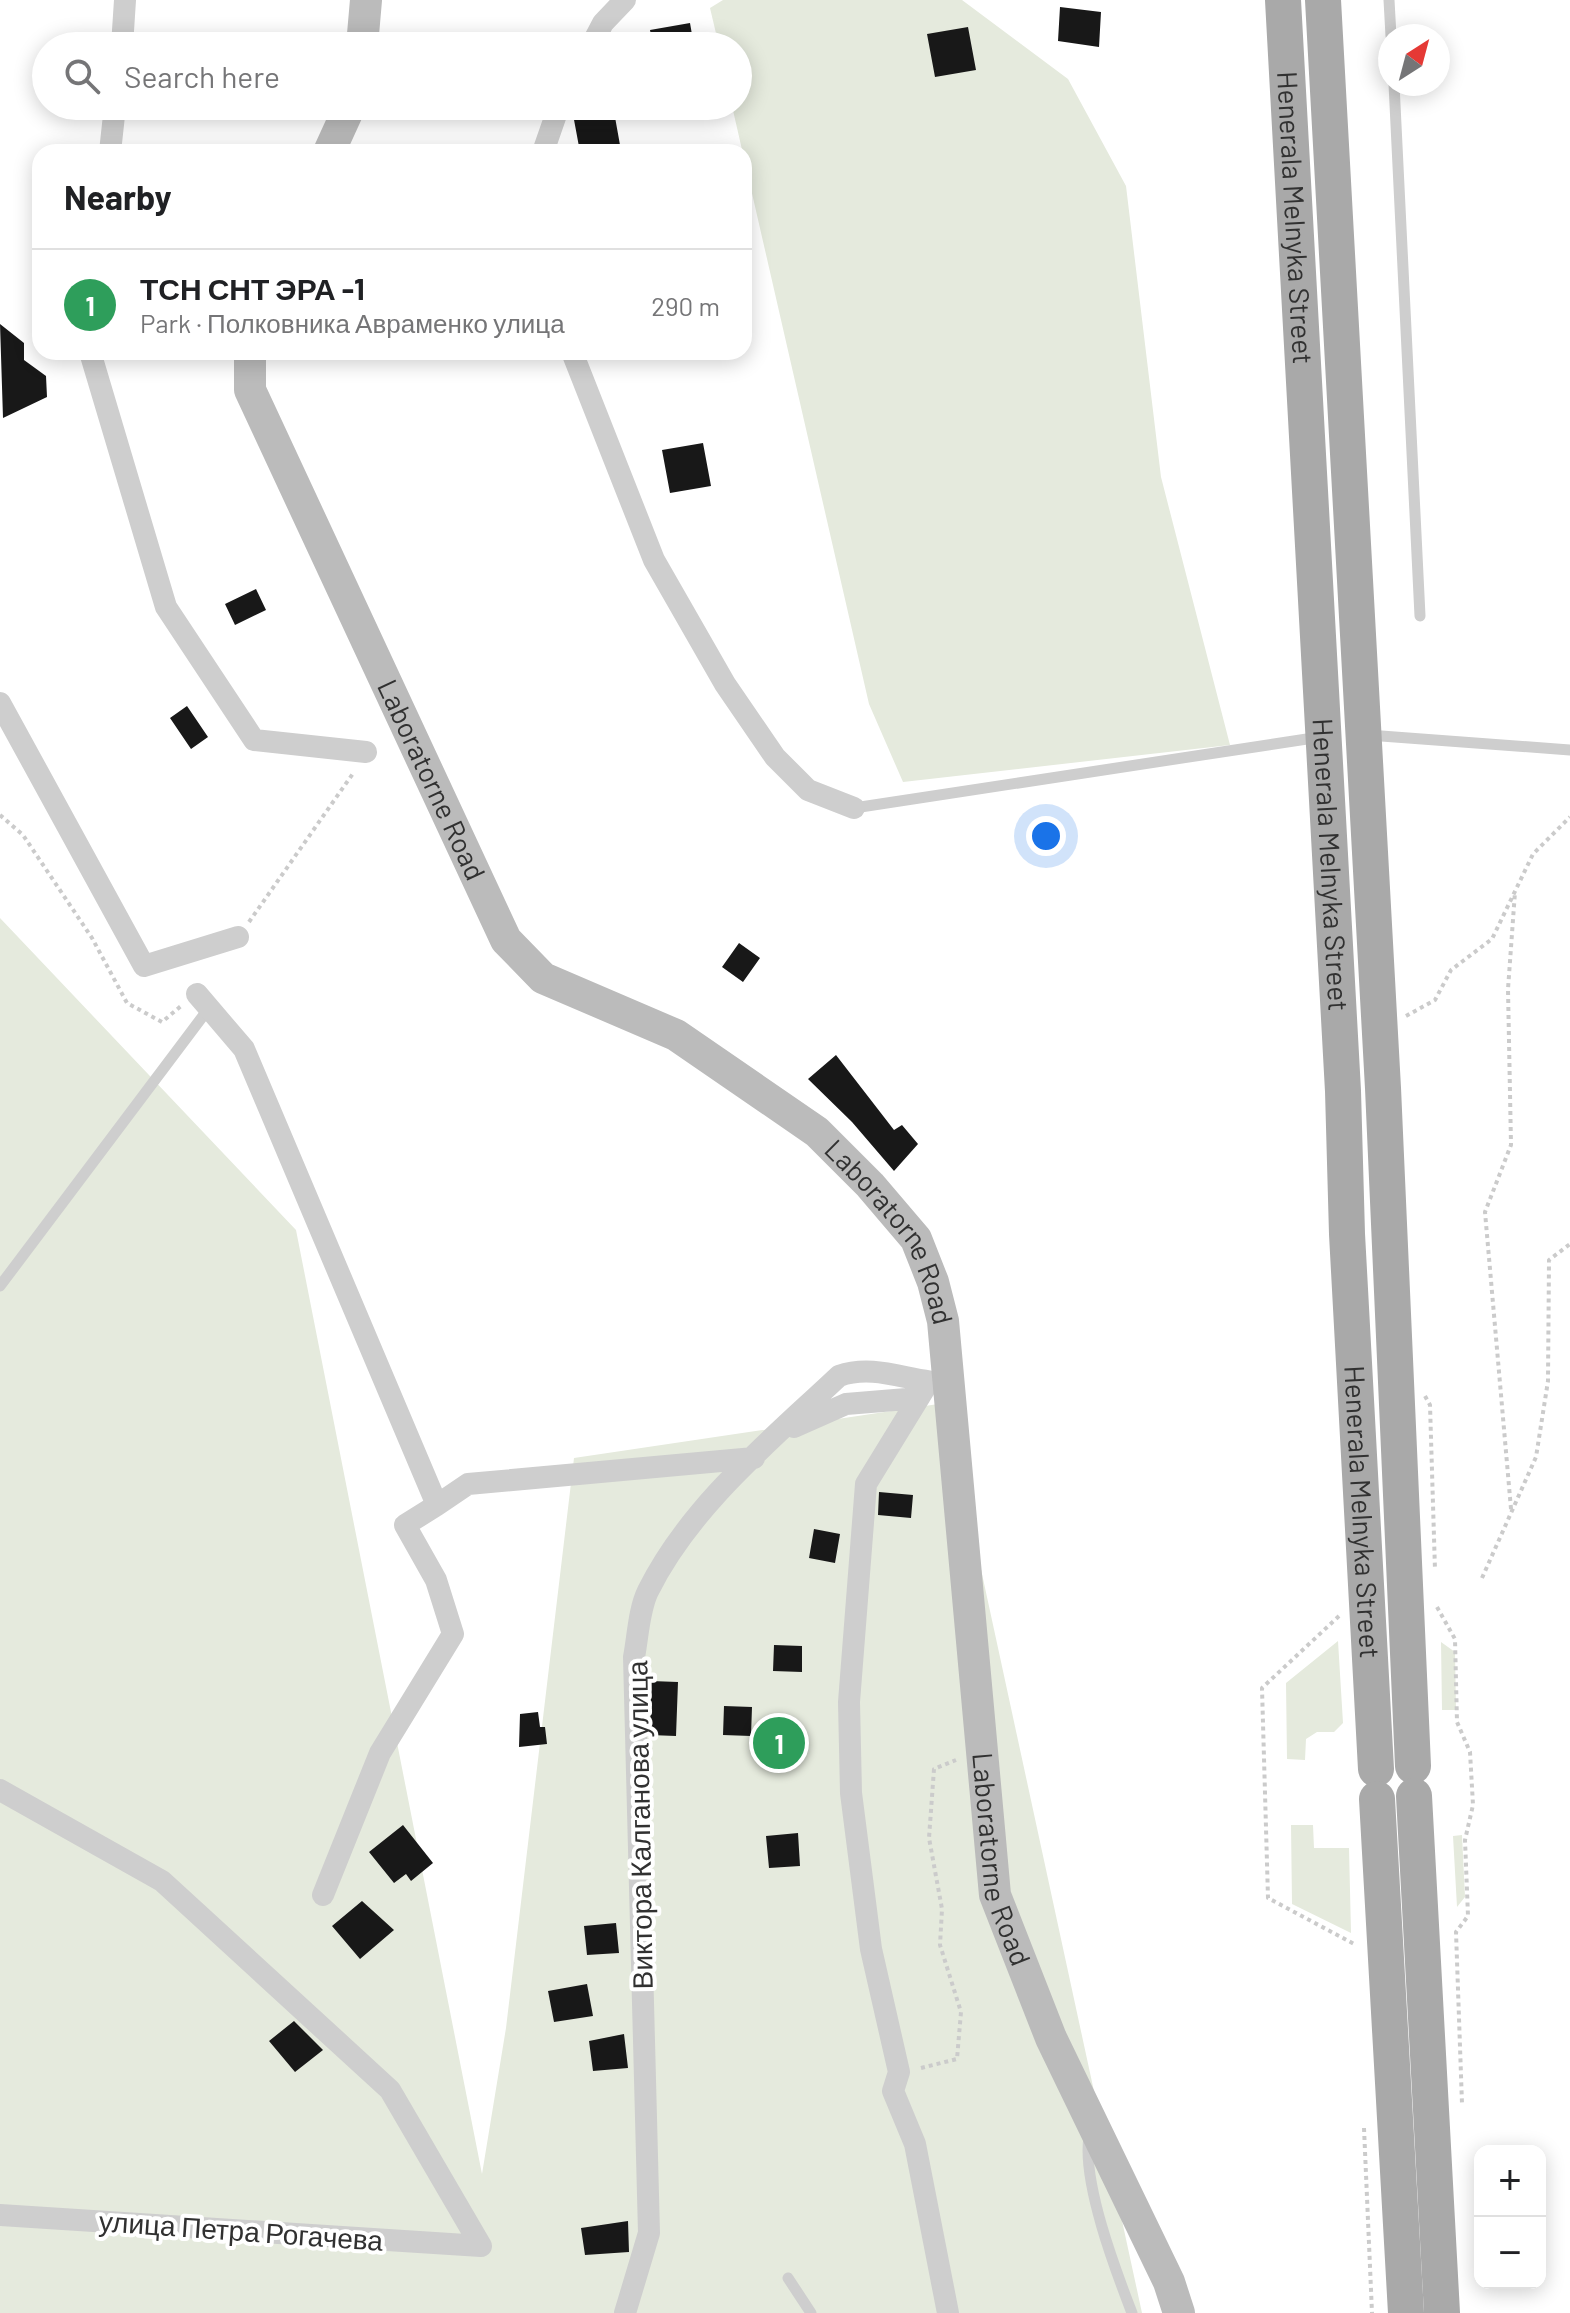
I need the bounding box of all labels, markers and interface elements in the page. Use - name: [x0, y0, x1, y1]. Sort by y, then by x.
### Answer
- north arrow: [1378, 24, 1450, 96]
- search box: [32, 32, 752, 120]
- icon: search: [60, 54, 104, 98]
- text: Search here: [124, 58, 280, 94]
- street label: Henerala Melnyka Street: [1271, 70, 1321, 365]
- text: Nearby: [64, 176, 172, 217]
- text: ТСН СНТ ЭРА -1: [140, 270, 365, 306]
- text: 1: [85, 290, 95, 321]
- text: 290 m: [651, 290, 720, 321]
- text: Park · Полковника Авраменко улица: [140, 307, 565, 338]
- street label: Laboratorne Road: [371, 674, 494, 885]
- street label: Henerala Melnyka Street: [1307, 717, 1357, 1012]
- your location: [1026, 816, 1066, 856]
- street label: Laboratorne Road: [818, 1132, 961, 1328]
- street label: Henerala Melnyka Street: [1338, 1364, 1388, 1659]
- street label: Виктора Калганова улица: [619, 1660, 659, 1990]
- pin: 1: [753, 1713, 805, 1773]
- street label: Laboratorne Road: [966, 1751, 1039, 1970]
- map controls: [1474, 2145, 1546, 2289]
- button: +: [1474, 2145, 1546, 2217]
- street label: улица Петра Рогачева: [98, 2203, 385, 2257]
- button: −: [1474, 2217, 1546, 2289]

